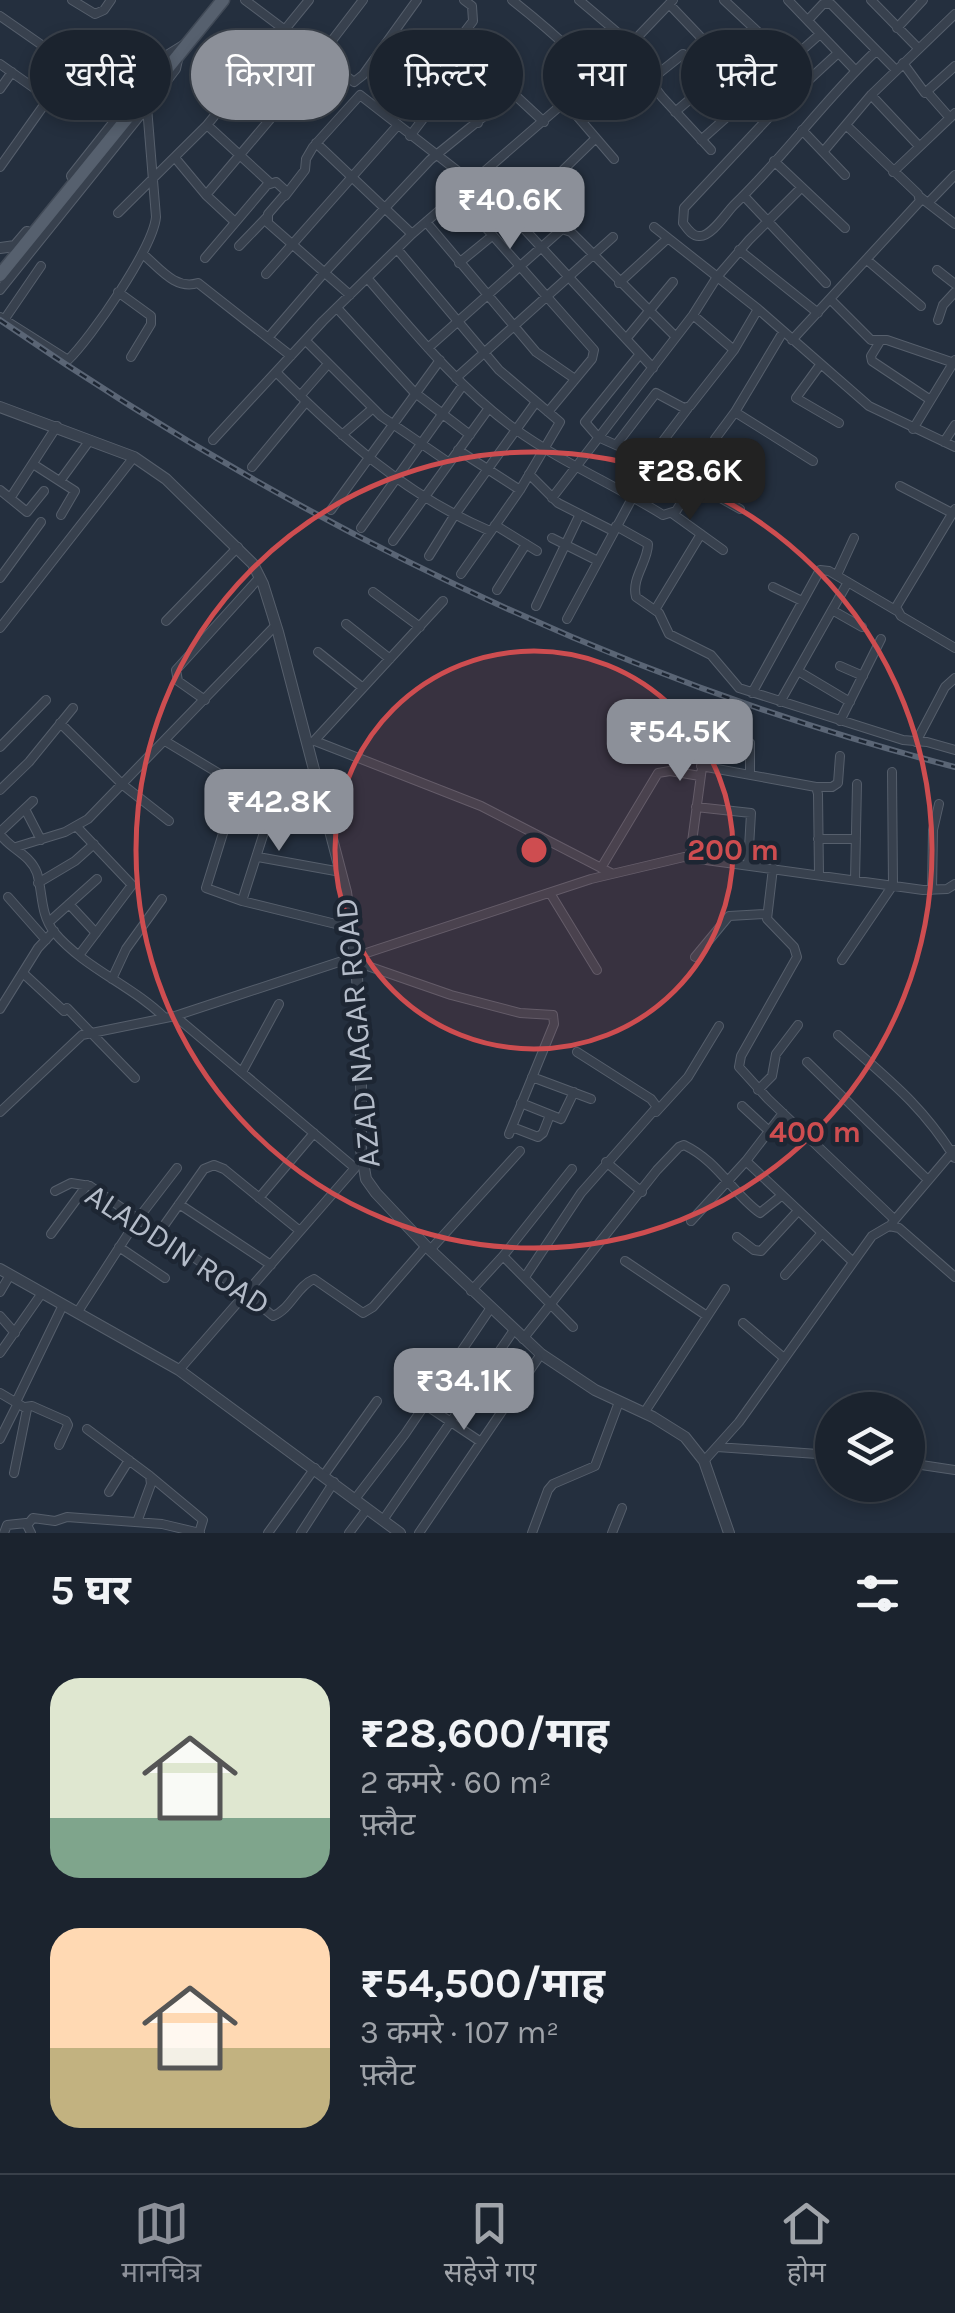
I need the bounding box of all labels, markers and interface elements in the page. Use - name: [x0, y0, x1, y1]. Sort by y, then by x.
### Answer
- chip: खरीदें: [30, 30, 171, 120]
- chip: किराया: [191, 30, 349, 120]
- chip: फ़िल्टर: [369, 30, 523, 120]
- chip: नया: [543, 30, 661, 120]
- chip: फ़्लैट: [681, 30, 812, 120]
- pin: ₹40.6K: [429, 167, 591, 252]
- text: ₹40.6K: [458, 181, 562, 218]
- pin: ₹28.6K: [609, 438, 771, 523]
- text: ₹28.6K: [637, 452, 743, 489]
- pin: ₹54.5K: [599, 699, 761, 784]
- text: ₹54.5K: [629, 713, 731, 750]
- pin: ₹42.8K: [198, 769, 360, 854]
- text: ₹42.8K: [226, 783, 332, 820]
- centre of rings: [516, 832, 552, 868]
- text: 200 m: [687, 832, 779, 868]
- street label: AZAD NAGAR ROAD: [327, 897, 388, 1169]
- text: 400 m: [769, 1114, 861, 1150]
- street label: ALADDIN ROAD: [79, 1176, 277, 1323]
- pin: ₹34.1K: [383, 1348, 545, 1433]
- text: ₹34.1K: [416, 1362, 512, 1399]
- map controls: [815, 1392, 925, 1502]
- button: layers: [815, 1392, 925, 1502]
- text: 5 घर: [50, 1565, 131, 1615]
- icon: filters: [850, 1566, 905, 1621]
- text: ₹28,600/माह: [360, 1708, 609, 1758]
- icon: home: [130, 1718, 250, 1838]
- text: 2 कमरे · 60 m²: [360, 1764, 552, 1801]
- text: फ़्लैट: [360, 1806, 415, 1843]
- text: ₹54,500/माह: [360, 1958, 605, 2008]
- icon: home: [130, 1968, 250, 2088]
- text: 3 कमरे · 107 m²: [360, 2014, 559, 2051]
- text: फ़्लैट: [360, 2056, 415, 2093]
- tab: मानचित्र: [121, 2196, 201, 2293]
- tab: सहेजे गए: [444, 2196, 536, 2293]
- tab: होम: [779, 2196, 834, 2293]

